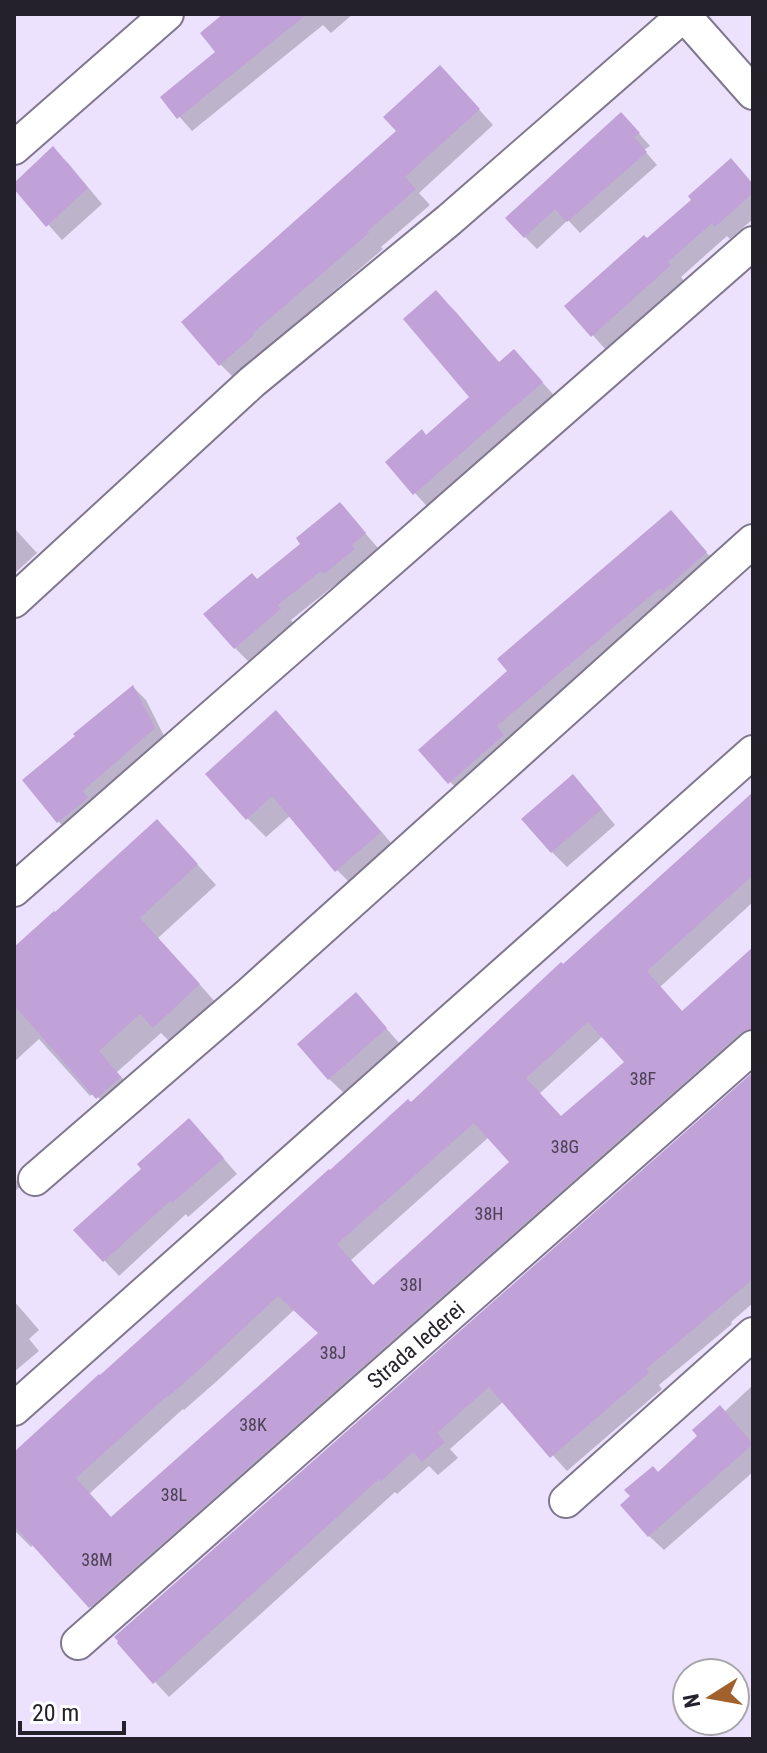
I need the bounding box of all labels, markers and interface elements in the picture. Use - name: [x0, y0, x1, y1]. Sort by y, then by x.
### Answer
- house number: 38F: [630, 1068, 657, 1089]
- house number: 38G: [551, 1136, 579, 1157]
- house number: 38H: [475, 1203, 503, 1224]
- house number: 38I: [400, 1274, 422, 1295]
- street label: Strada Iederei: [362, 1296, 470, 1394]
- house number: 38J: [320, 1342, 346, 1363]
- house number: 38K: [239, 1414, 267, 1435]
- house number: 38L: [161, 1484, 188, 1505]
- house number: 38M: [81, 1549, 113, 1570]
- north arrow: [671, 1657, 751, 1737]
- scale bar: [20, 1685, 124, 1735]
- text: N: [678, 1692, 705, 1710]
- text: 20 m: [32, 1699, 79, 1727]

